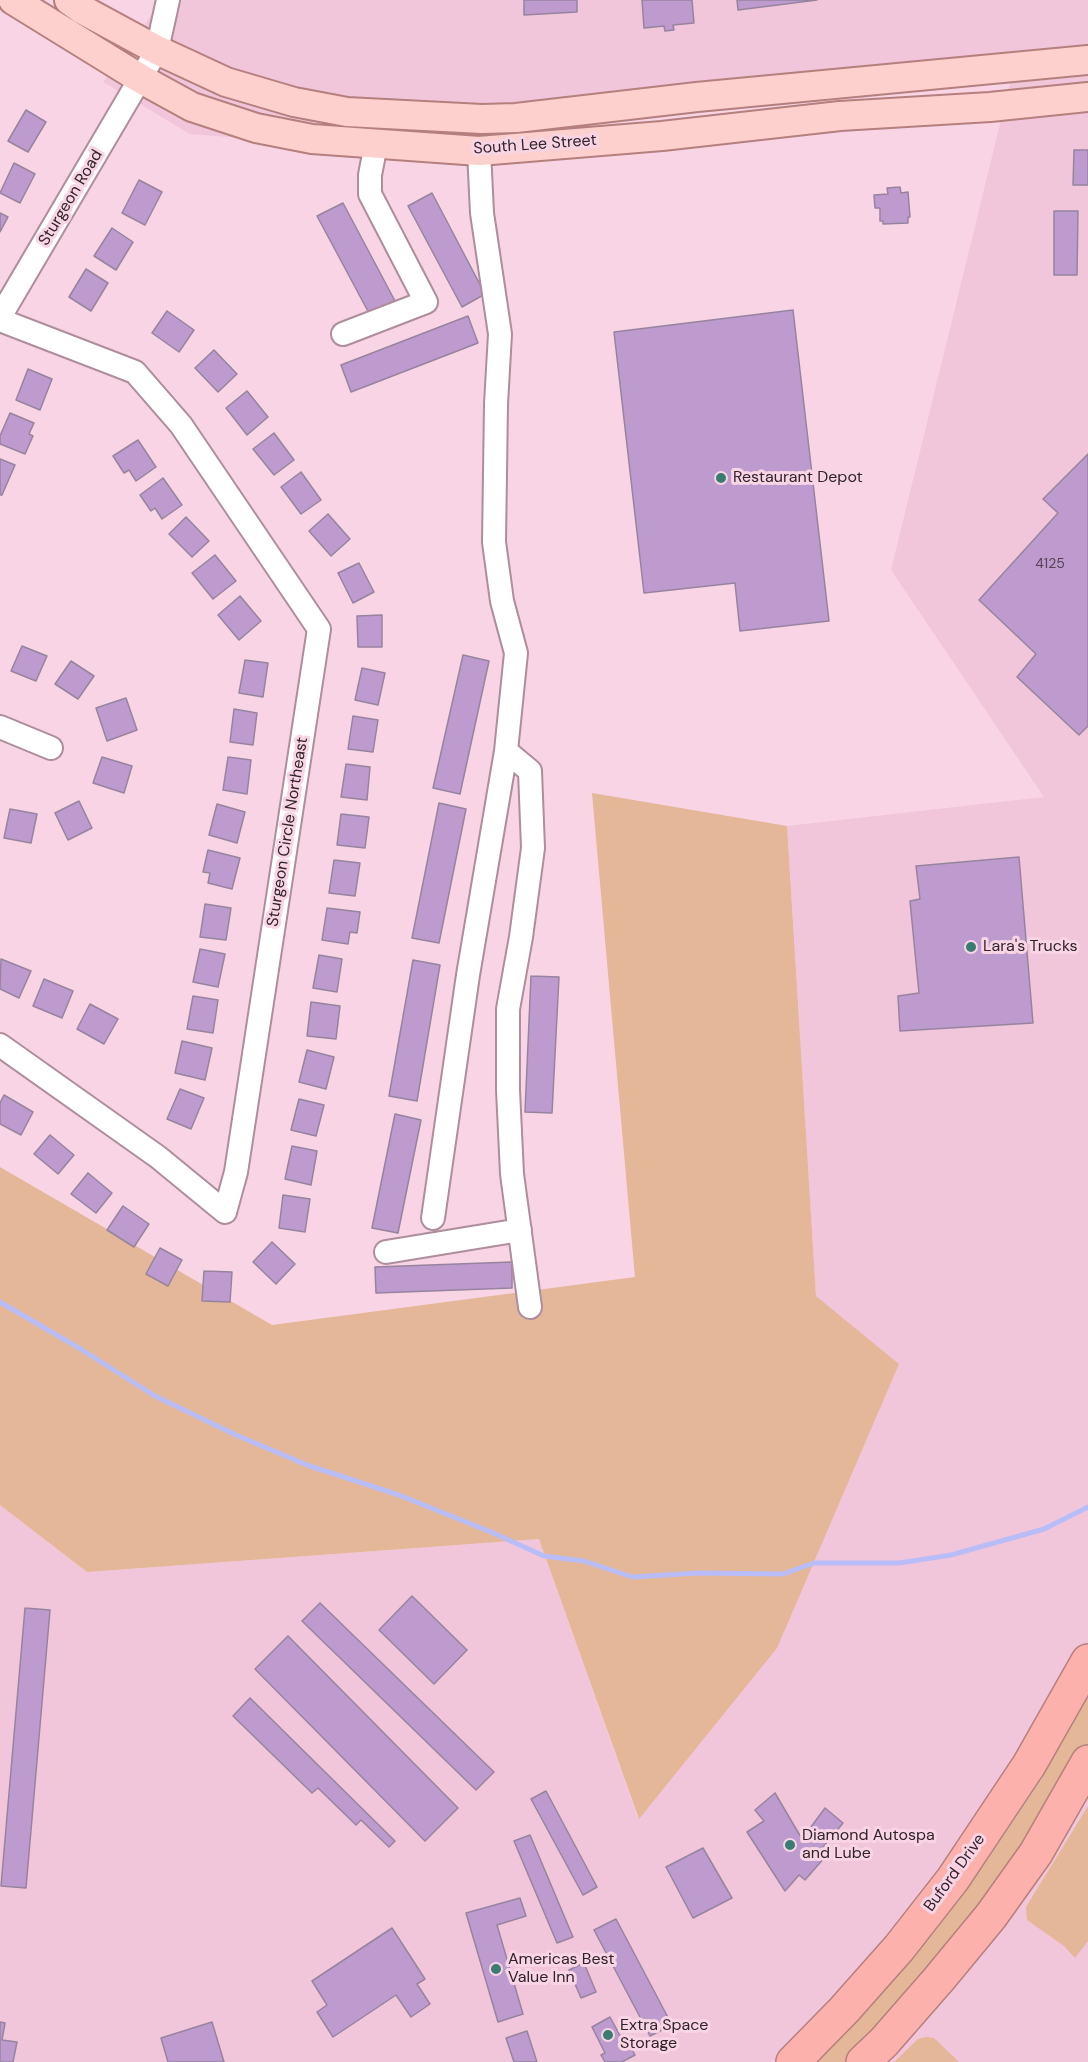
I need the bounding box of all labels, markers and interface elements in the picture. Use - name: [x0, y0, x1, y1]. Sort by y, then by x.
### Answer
- street label: South Lee Street: [473, 131, 597, 159]
- street label: Sturgeon Road: [35, 147, 107, 249]
- place label: Restaurant Depot: [733, 468, 863, 488]
- marker: Restaurant Depot: [714, 471, 728, 485]
- house number: 4125: [1035, 556, 1065, 572]
- street label: Sturgeon Circle Northeast: [264, 736, 312, 928]
- place label: Lara's Trucks: [983, 937, 1078, 957]
- marker: Lara's Trucks: [964, 940, 978, 954]
- place label: Diamond Autospa and Lube: [802, 1826, 935, 1864]
- street label: Buford Drive: [920, 1830, 990, 1916]
- marker: Diamond Autospa and Lube: [783, 1838, 797, 1852]
- place label: Americas Best Value Inn: [508, 1950, 615, 1988]
- marker: Americas Best Value Inn: [489, 1962, 503, 1976]
- place label: Extra Space Storage: [620, 2016, 708, 2054]
- marker: Extra Space Storage: [601, 2028, 615, 2042]

